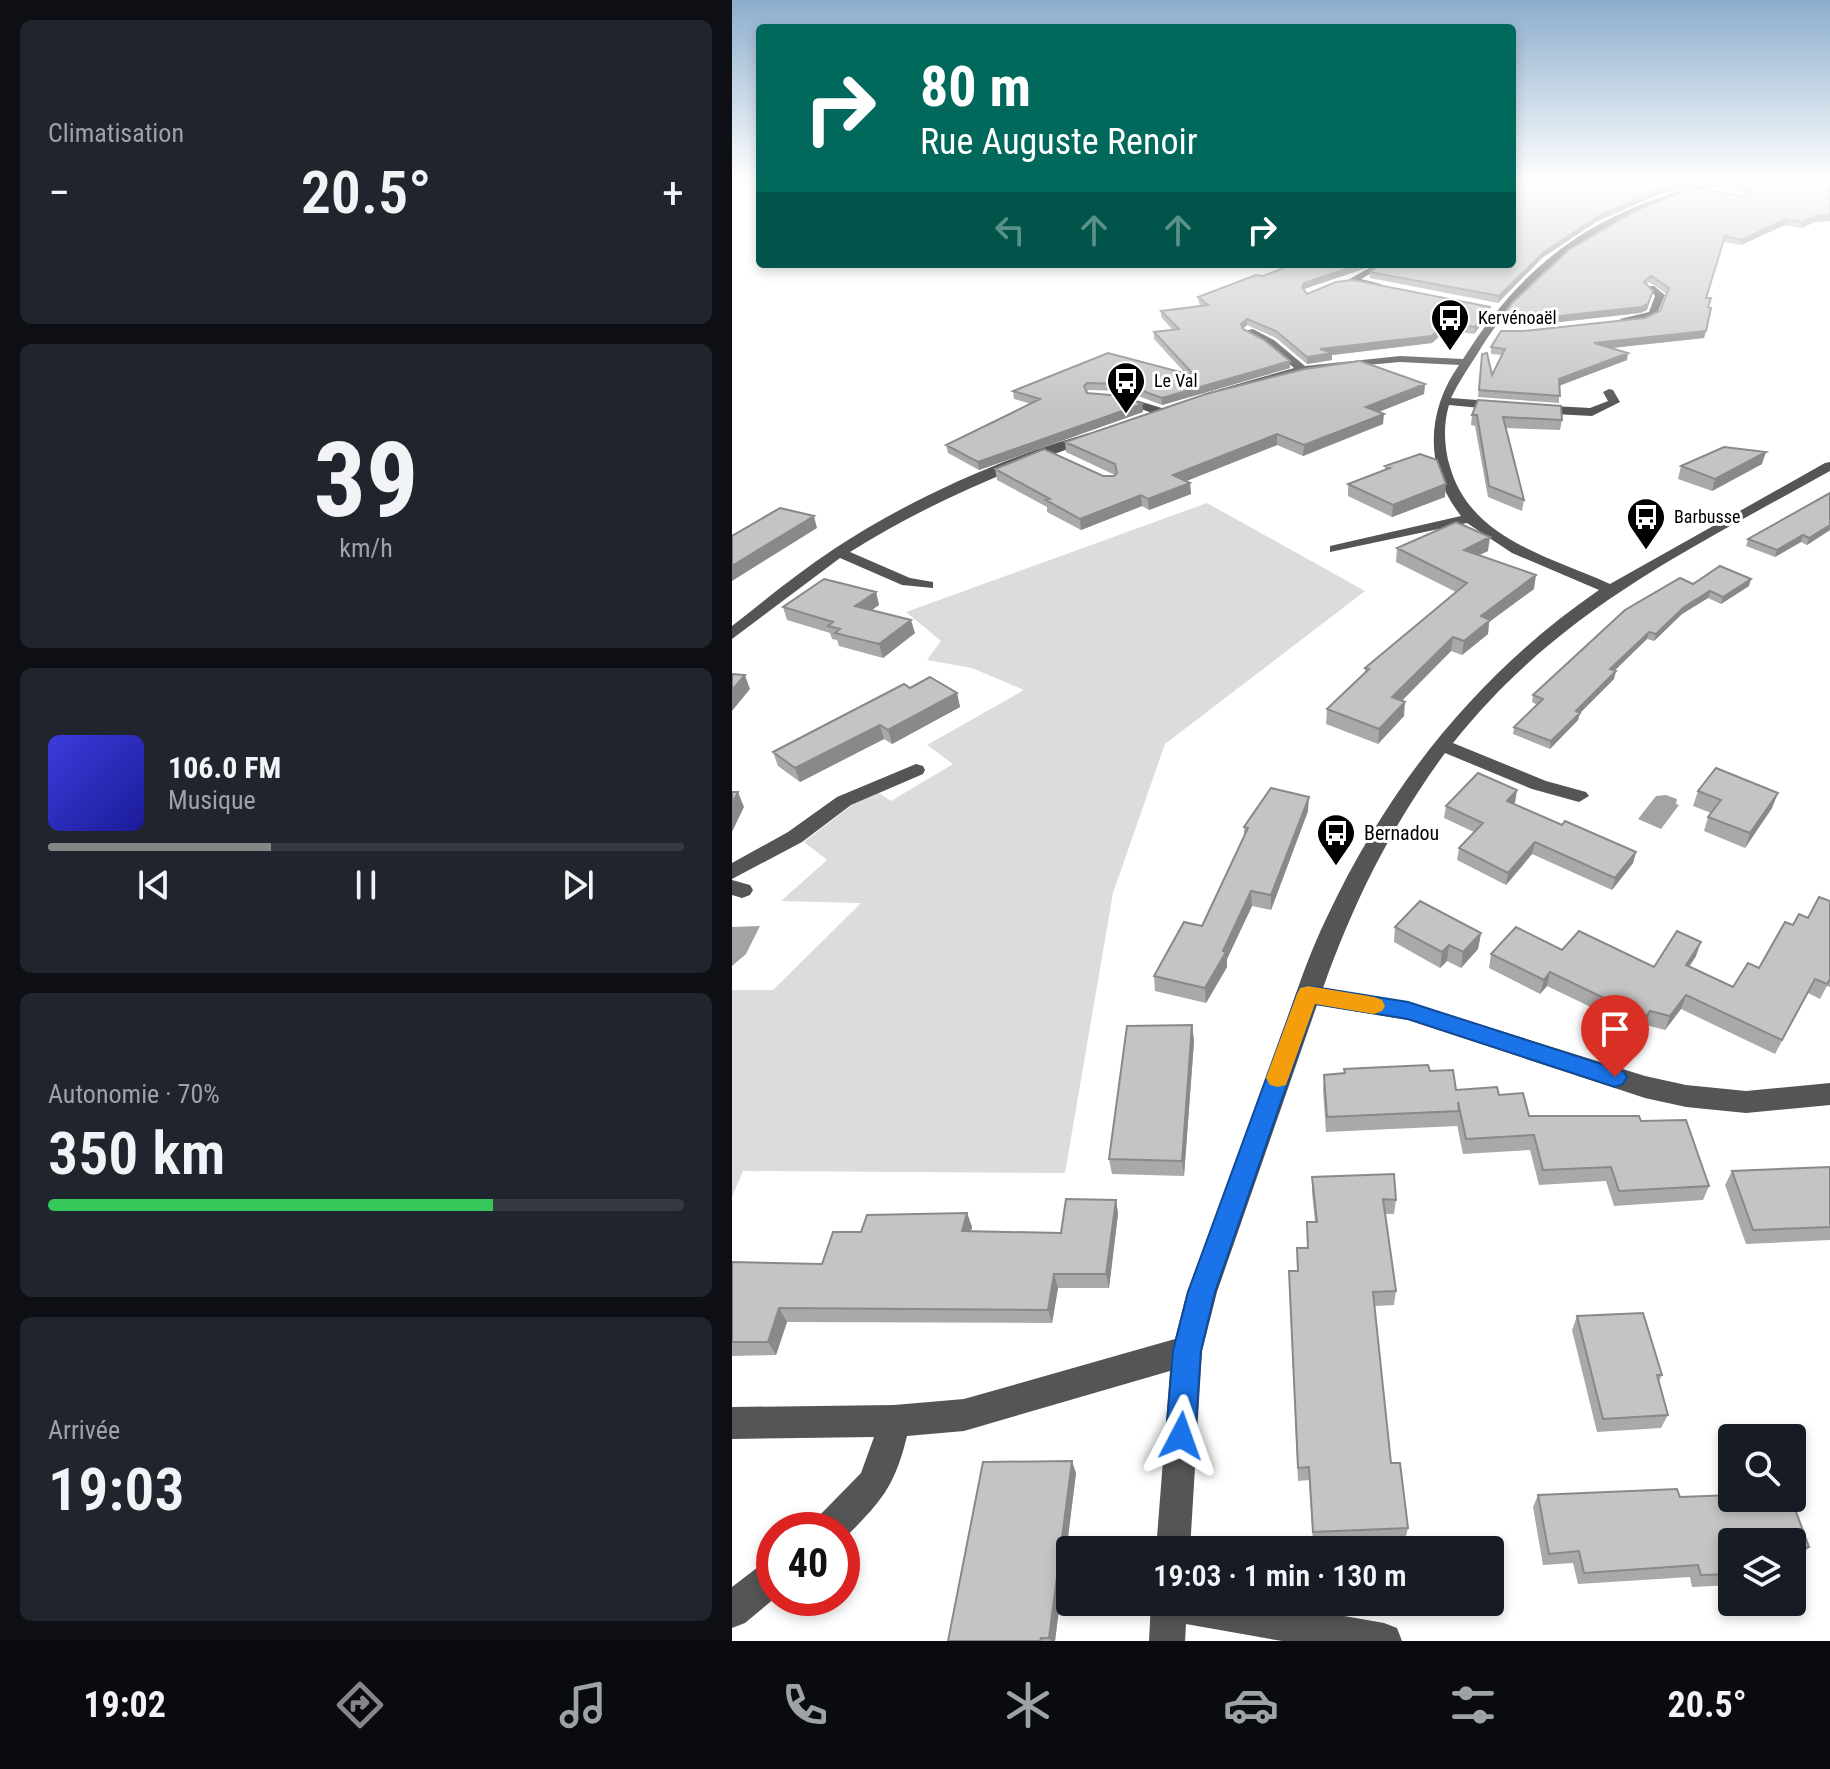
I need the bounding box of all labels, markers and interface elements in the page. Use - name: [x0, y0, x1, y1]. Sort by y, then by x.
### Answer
- text: 80 m: [920, 54, 1031, 120]
- icon: right: [788, 56, 892, 160]
- text: Climatisation: [48, 118, 184, 148]
- text: Rue Auguste Renoir: [920, 121, 1198, 163]
- text: 20.5°: [301, 157, 431, 228]
- text: −: [48, 167, 70, 219]
- text: +: [662, 167, 684, 219]
- icon: left: [988, 208, 1032, 252]
- icon: ahead: [1072, 208, 1116, 252]
- icon: ahead: [1156, 208, 1200, 252]
- icon: right: [1240, 208, 1284, 252]
- bus stop icon: Kervénoaël: [1429, 297, 1471, 352]
- place label: Kervénoaël: [1478, 307, 1557, 328]
- bus stop icon: Le Val: [1105, 360, 1147, 415]
- place label: Le Val: [1154, 370, 1198, 391]
- text: 39: [313, 420, 419, 541]
- bus stop icon: Barbusse: [1625, 496, 1667, 551]
- place label: Barbusse: [1674, 506, 1740, 527]
- text: km/h: [339, 533, 393, 563]
- text: 106.0 FM: [168, 750, 281, 785]
- text: Musique: [168, 785, 256, 815]
- bus stop icon: Bernadou: [1315, 812, 1357, 867]
- place label: Bernadou: [1364, 821, 1439, 845]
- icon: previous: [132, 863, 176, 907]
- icon: pause: [344, 863, 388, 907]
- icon: next: [556, 863, 600, 907]
- pin: [1581, 995, 1649, 1077]
- icon: arrive: [1593, 1007, 1637, 1051]
- text: Autonomie · 70%: [48, 1079, 220, 1109]
- text: 350 km: [48, 1118, 225, 1189]
- position arrow: [1139, 1394, 1223, 1478]
- text: Arrivée: [48, 1415, 120, 1445]
- map controls: [1718, 1424, 1806, 1616]
- button: search: [1718, 1424, 1806, 1512]
- text: 19:03: [48, 1454, 185, 1525]
- speed limit sign: 40: [756, 1512, 860, 1616]
- button: layers: [1718, 1528, 1806, 1616]
- text: 19:03 · 1 min · 130 m: [1153, 1558, 1407, 1593]
- icon: directions: [332, 1677, 388, 1733]
- icon: music: [555, 1677, 611, 1733]
- icon: phone: [777, 1677, 833, 1733]
- icon: climate: [1000, 1677, 1056, 1733]
- icon: car: [1223, 1677, 1279, 1733]
- icon: filters: [1445, 1677, 1501, 1733]
- text: 19:02: [83, 1684, 166, 1726]
- text: 20.5°: [1668, 1684, 1747, 1726]

